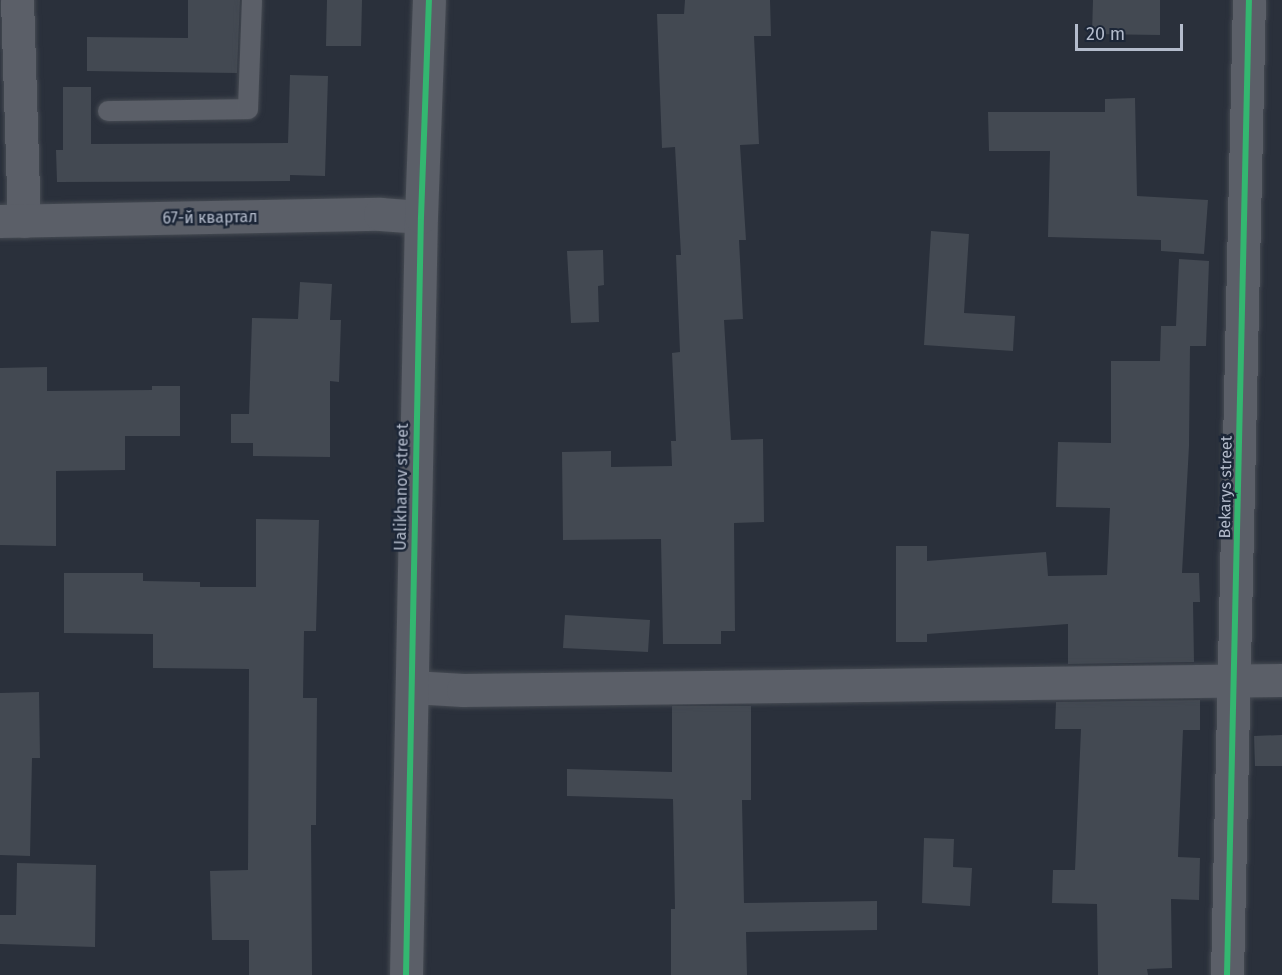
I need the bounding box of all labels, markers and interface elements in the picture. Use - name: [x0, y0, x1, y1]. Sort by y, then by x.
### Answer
- scale bar: [1078, 12, 1186, 50]
- text: 20 m: [1086, 23, 1125, 45]
- street label: 67-й квартал: [162, 208, 258, 228]
- street label: Ualikhanov street: [391, 423, 413, 551]
- street label: Bekarys street: [1216, 435, 1236, 539]

